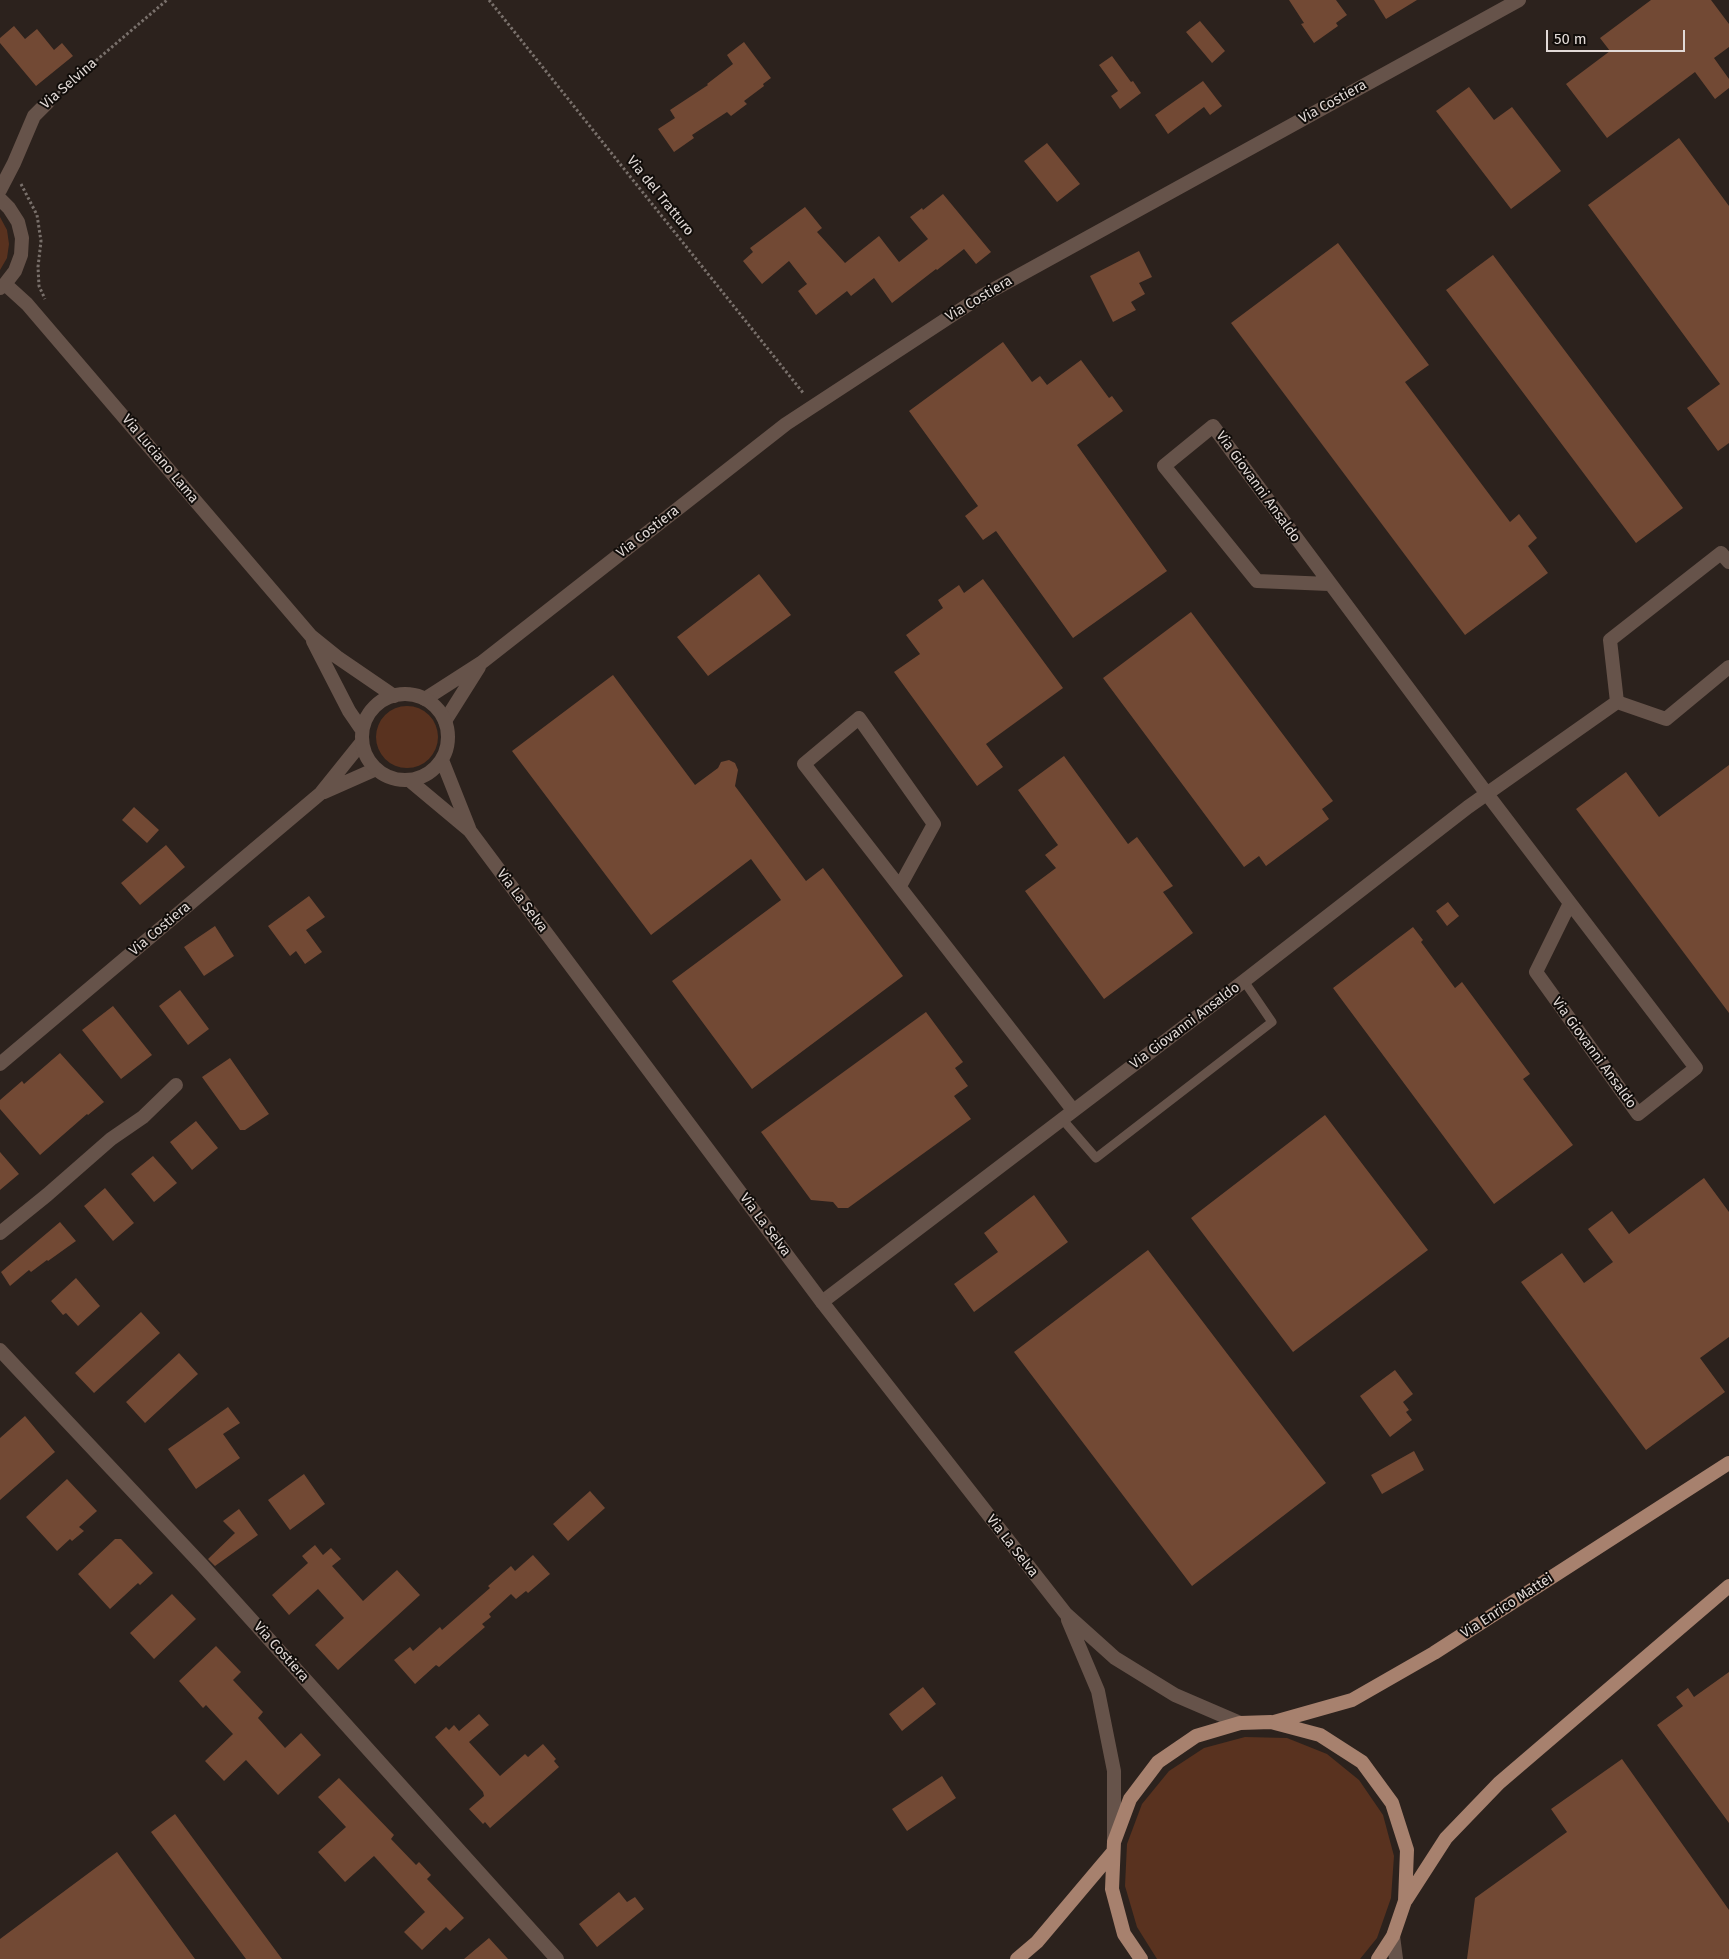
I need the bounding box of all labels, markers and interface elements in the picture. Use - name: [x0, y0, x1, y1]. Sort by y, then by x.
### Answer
- scale bar: [1549, 20, 1688, 52]
- text: 50 m: [1554, 30, 1587, 48]
- street label: Via Selvina: [37, 55, 101, 113]
- street label: Via Costiera: [1296, 77, 1370, 127]
- street label: Via del Tratturo: [623, 153, 697, 239]
- street label: Via Costiera: [943, 273, 1015, 325]
- street label: Via Luciano Lama: [118, 411, 202, 507]
- street label: Via Giovanni Ansaldo: [1212, 428, 1304, 546]
- street label: Via Costiera: [613, 502, 683, 562]
- street label: Via La Selva: [493, 866, 551, 936]
- street label: Via Costiera: [126, 899, 194, 959]
- street label: Via Giovanni Ansaldo: [1127, 979, 1243, 1073]
- street label: Via Giovanni Ansaldo: [1548, 994, 1640, 1112]
- street label: Via La Selva: [736, 1190, 794, 1260]
- street label: Via La Selva: [982, 1511, 1042, 1581]
- street label: Via Enrico Mattei: [1458, 1570, 1556, 1642]
- street label: Via Costiera: [250, 1619, 312, 1685]

